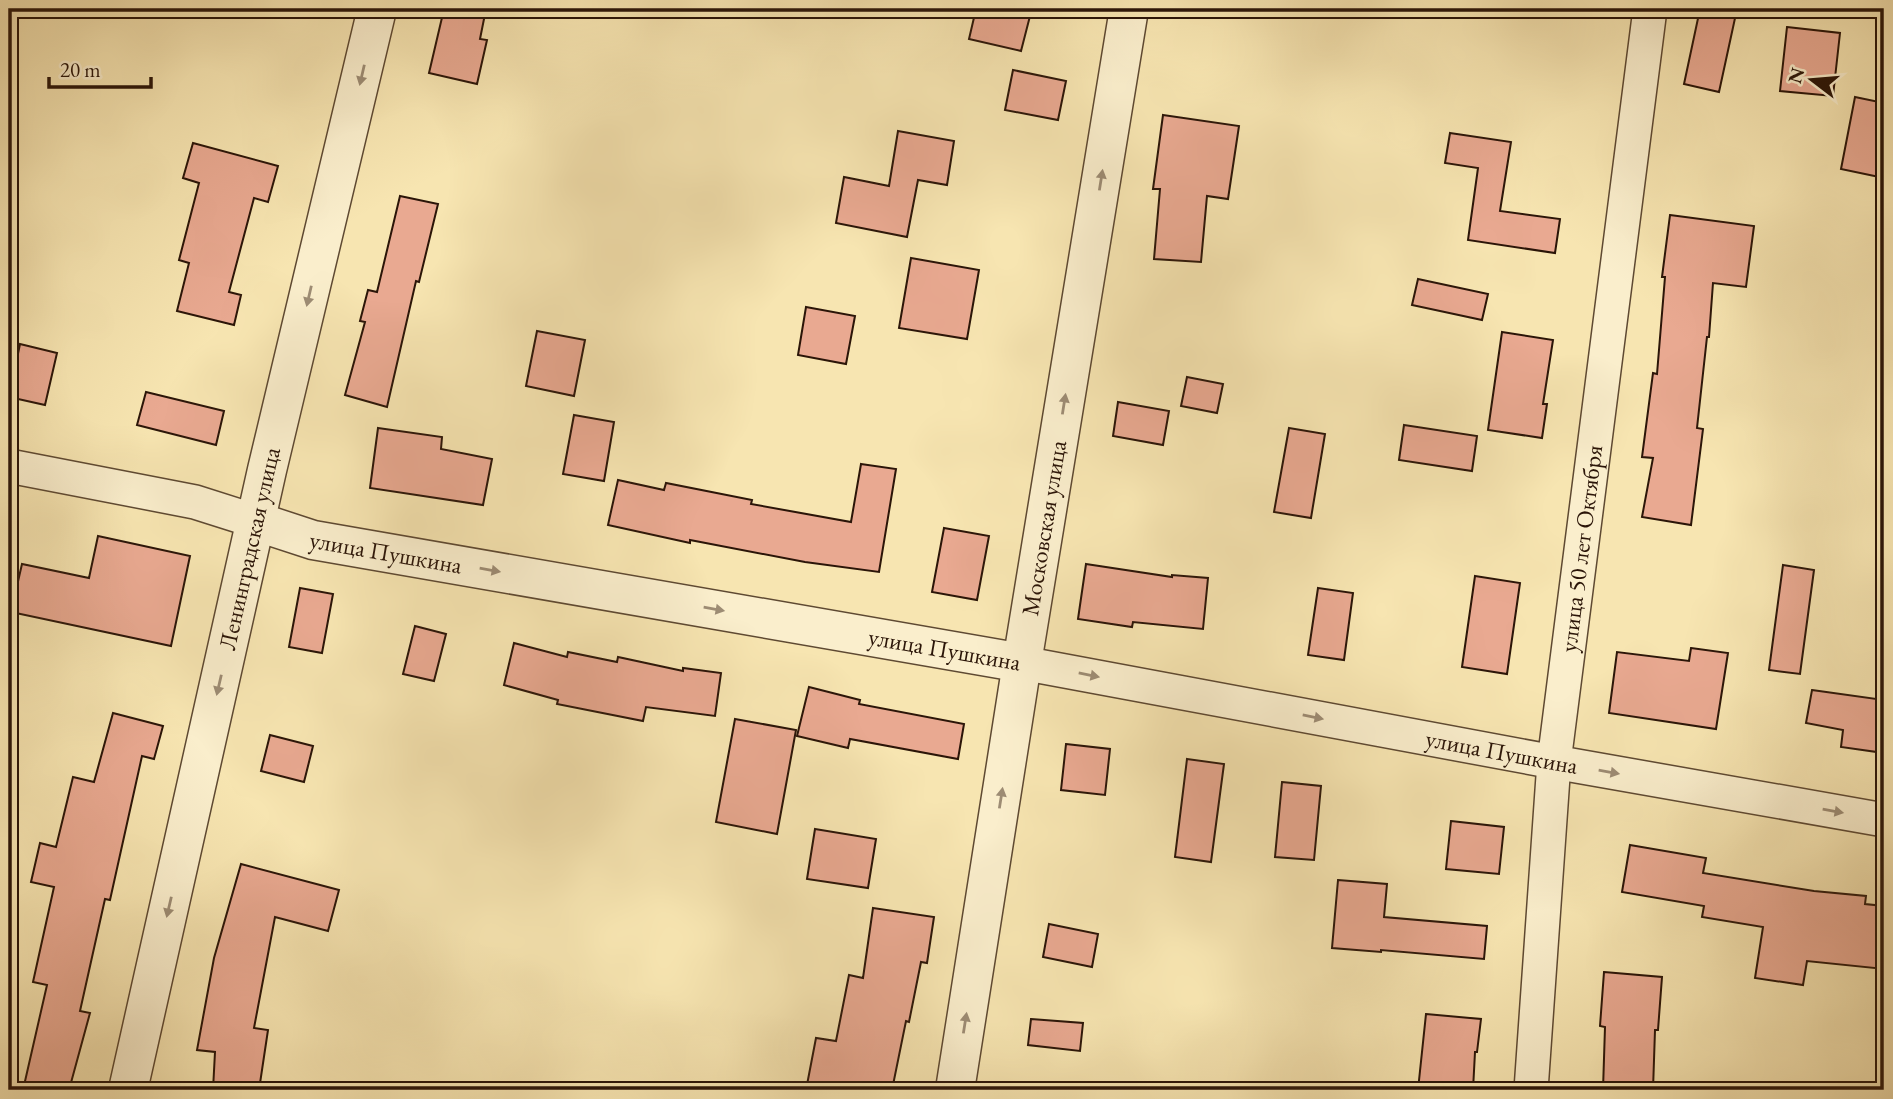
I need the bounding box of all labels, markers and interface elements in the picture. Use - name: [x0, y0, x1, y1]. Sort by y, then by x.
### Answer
- scale bar: [49, 46, 150, 90]
- north arrow: [1778, 46, 1848, 116]
- text: 20 m: [60, 56, 101, 83]
- one-way arrow: [356, 64, 367, 86]
- text: N: [1782, 64, 1810, 86]
- one-way arrow: [1096, 169, 1107, 191]
- one-way arrow: [303, 285, 314, 307]
- one-way arrow: [1059, 393, 1070, 415]
- street label: Московская улица: [1014, 438, 1073, 618]
- street label: Ленинградская улица: [211, 443, 287, 653]
- street label: улица 50 лет Октября: [1552, 443, 1609, 654]
- street label: улица Пушкина: [307, 524, 465, 581]
- one-way arrow: [479, 565, 501, 576]
- one-way arrow: [703, 604, 725, 615]
- street label: улица Пушкина: [866, 621, 1024, 678]
- one-way arrow: [1078, 670, 1100, 681]
- one-way arrow: [213, 674, 224, 696]
- one-way arrow: [1302, 712, 1324, 723]
- street label: улица Пушкина: [1423, 722, 1581, 781]
- one-way arrow: [1598, 766, 1620, 777]
- one-way arrow: [996, 787, 1007, 809]
- one-way arrow: [1822, 806, 1844, 817]
- one-way arrow: [163, 896, 174, 918]
- one-way arrow: [960, 1012, 971, 1034]

